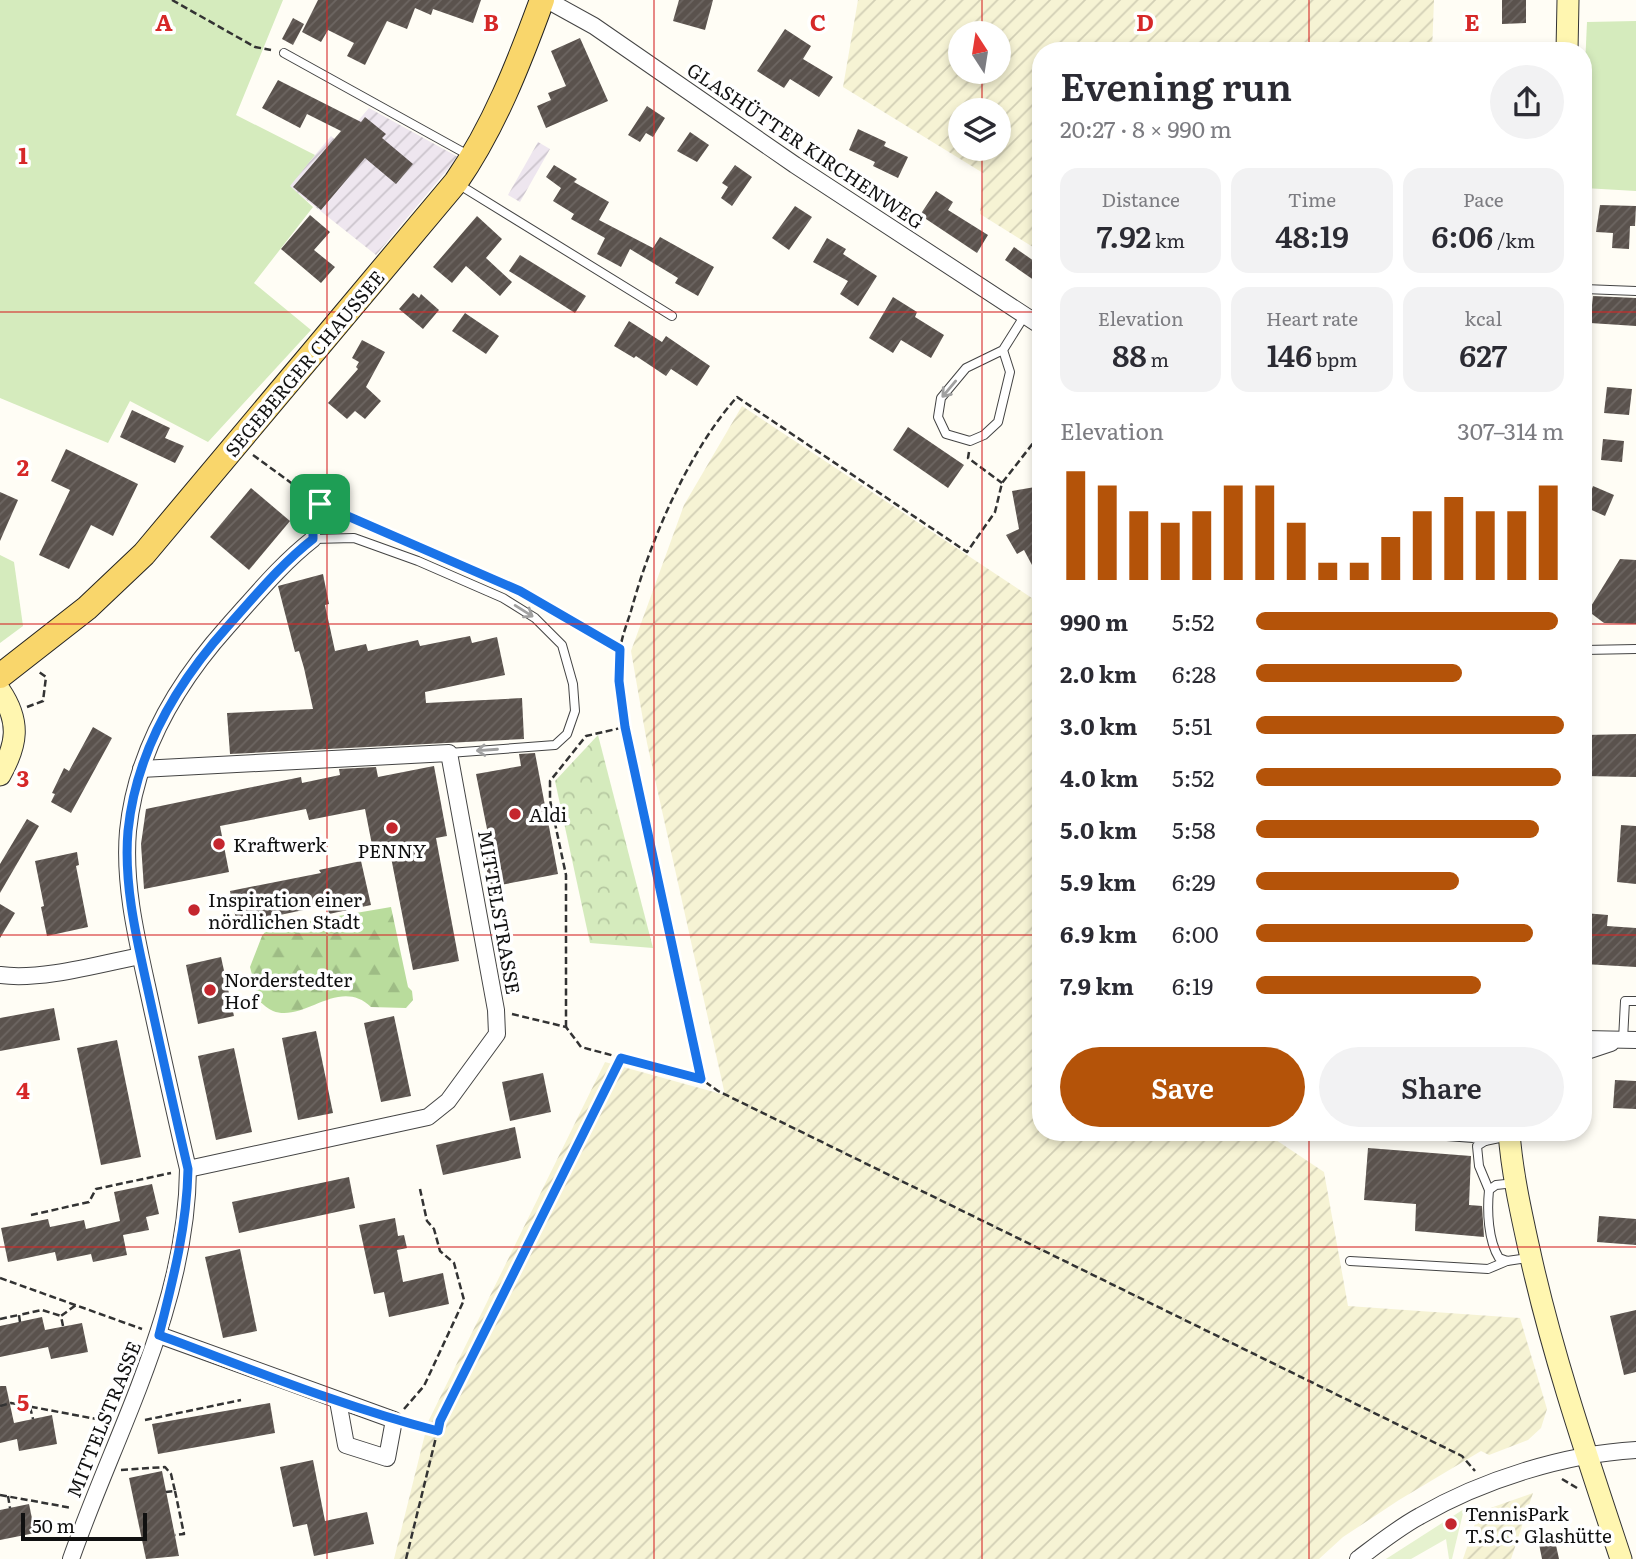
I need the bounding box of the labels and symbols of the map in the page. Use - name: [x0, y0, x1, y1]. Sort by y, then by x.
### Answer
- text: A: [155, 4, 173, 38]
- text: B: [483, 4, 499, 38]
- text: C: [810, 4, 826, 38]
- text: D: [1136, 4, 1154, 38]
- text: E: [1464, 4, 1480, 38]
- north arrow: [948, 21, 1012, 84]
- street label: GLASHÜTTER KIRCHENWEG: [682, 55, 930, 235]
- text: 1: [18, 137, 28, 171]
- street label: SEGEBERGER CHAUSSEE: [218, 264, 390, 462]
- one-way arrow: [941, 380, 957, 398]
- text: 2: [17, 449, 29, 483]
- pin: [290, 474, 350, 534]
- one-way arrow: [513, 605, 533, 619]
- one-way arrow: [476, 744, 499, 757]
- text: 3: [17, 760, 29, 794]
- place label: Aldi: [529, 800, 567, 828]
- marker: Aldi: [507, 806, 523, 822]
- marker: PENNY: [384, 820, 400, 836]
- street label: MITTELSTRASSE: [472, 828, 528, 996]
- place label: Kraftwerk: [233, 830, 327, 858]
- marker: Kraftwerk: [211, 836, 227, 852]
- place label: PENNY: [358, 836, 427, 864]
- place label: Inspiration einer nördlichen Stadt: [208, 885, 362, 935]
- marker: Inspiration einer nördlichen Stadt: [186, 902, 202, 918]
- place label: Norderstedter Hof: [224, 965, 352, 1015]
- marker: Norderstedter Hof: [202, 982, 218, 998]
- text: 4: [16, 1072, 30, 1106]
- street label: MITTELSTRASSE: [59, 1337, 147, 1501]
- text: 5: [17, 1384, 29, 1418]
- place label: TennisPark T.S.C. Glashütte: [1465, 1499, 1612, 1549]
- scale bar: [21, 1510, 147, 1542]
- marker: TennisPark T.S.C. Glashütte: [1443, 1516, 1459, 1532]

